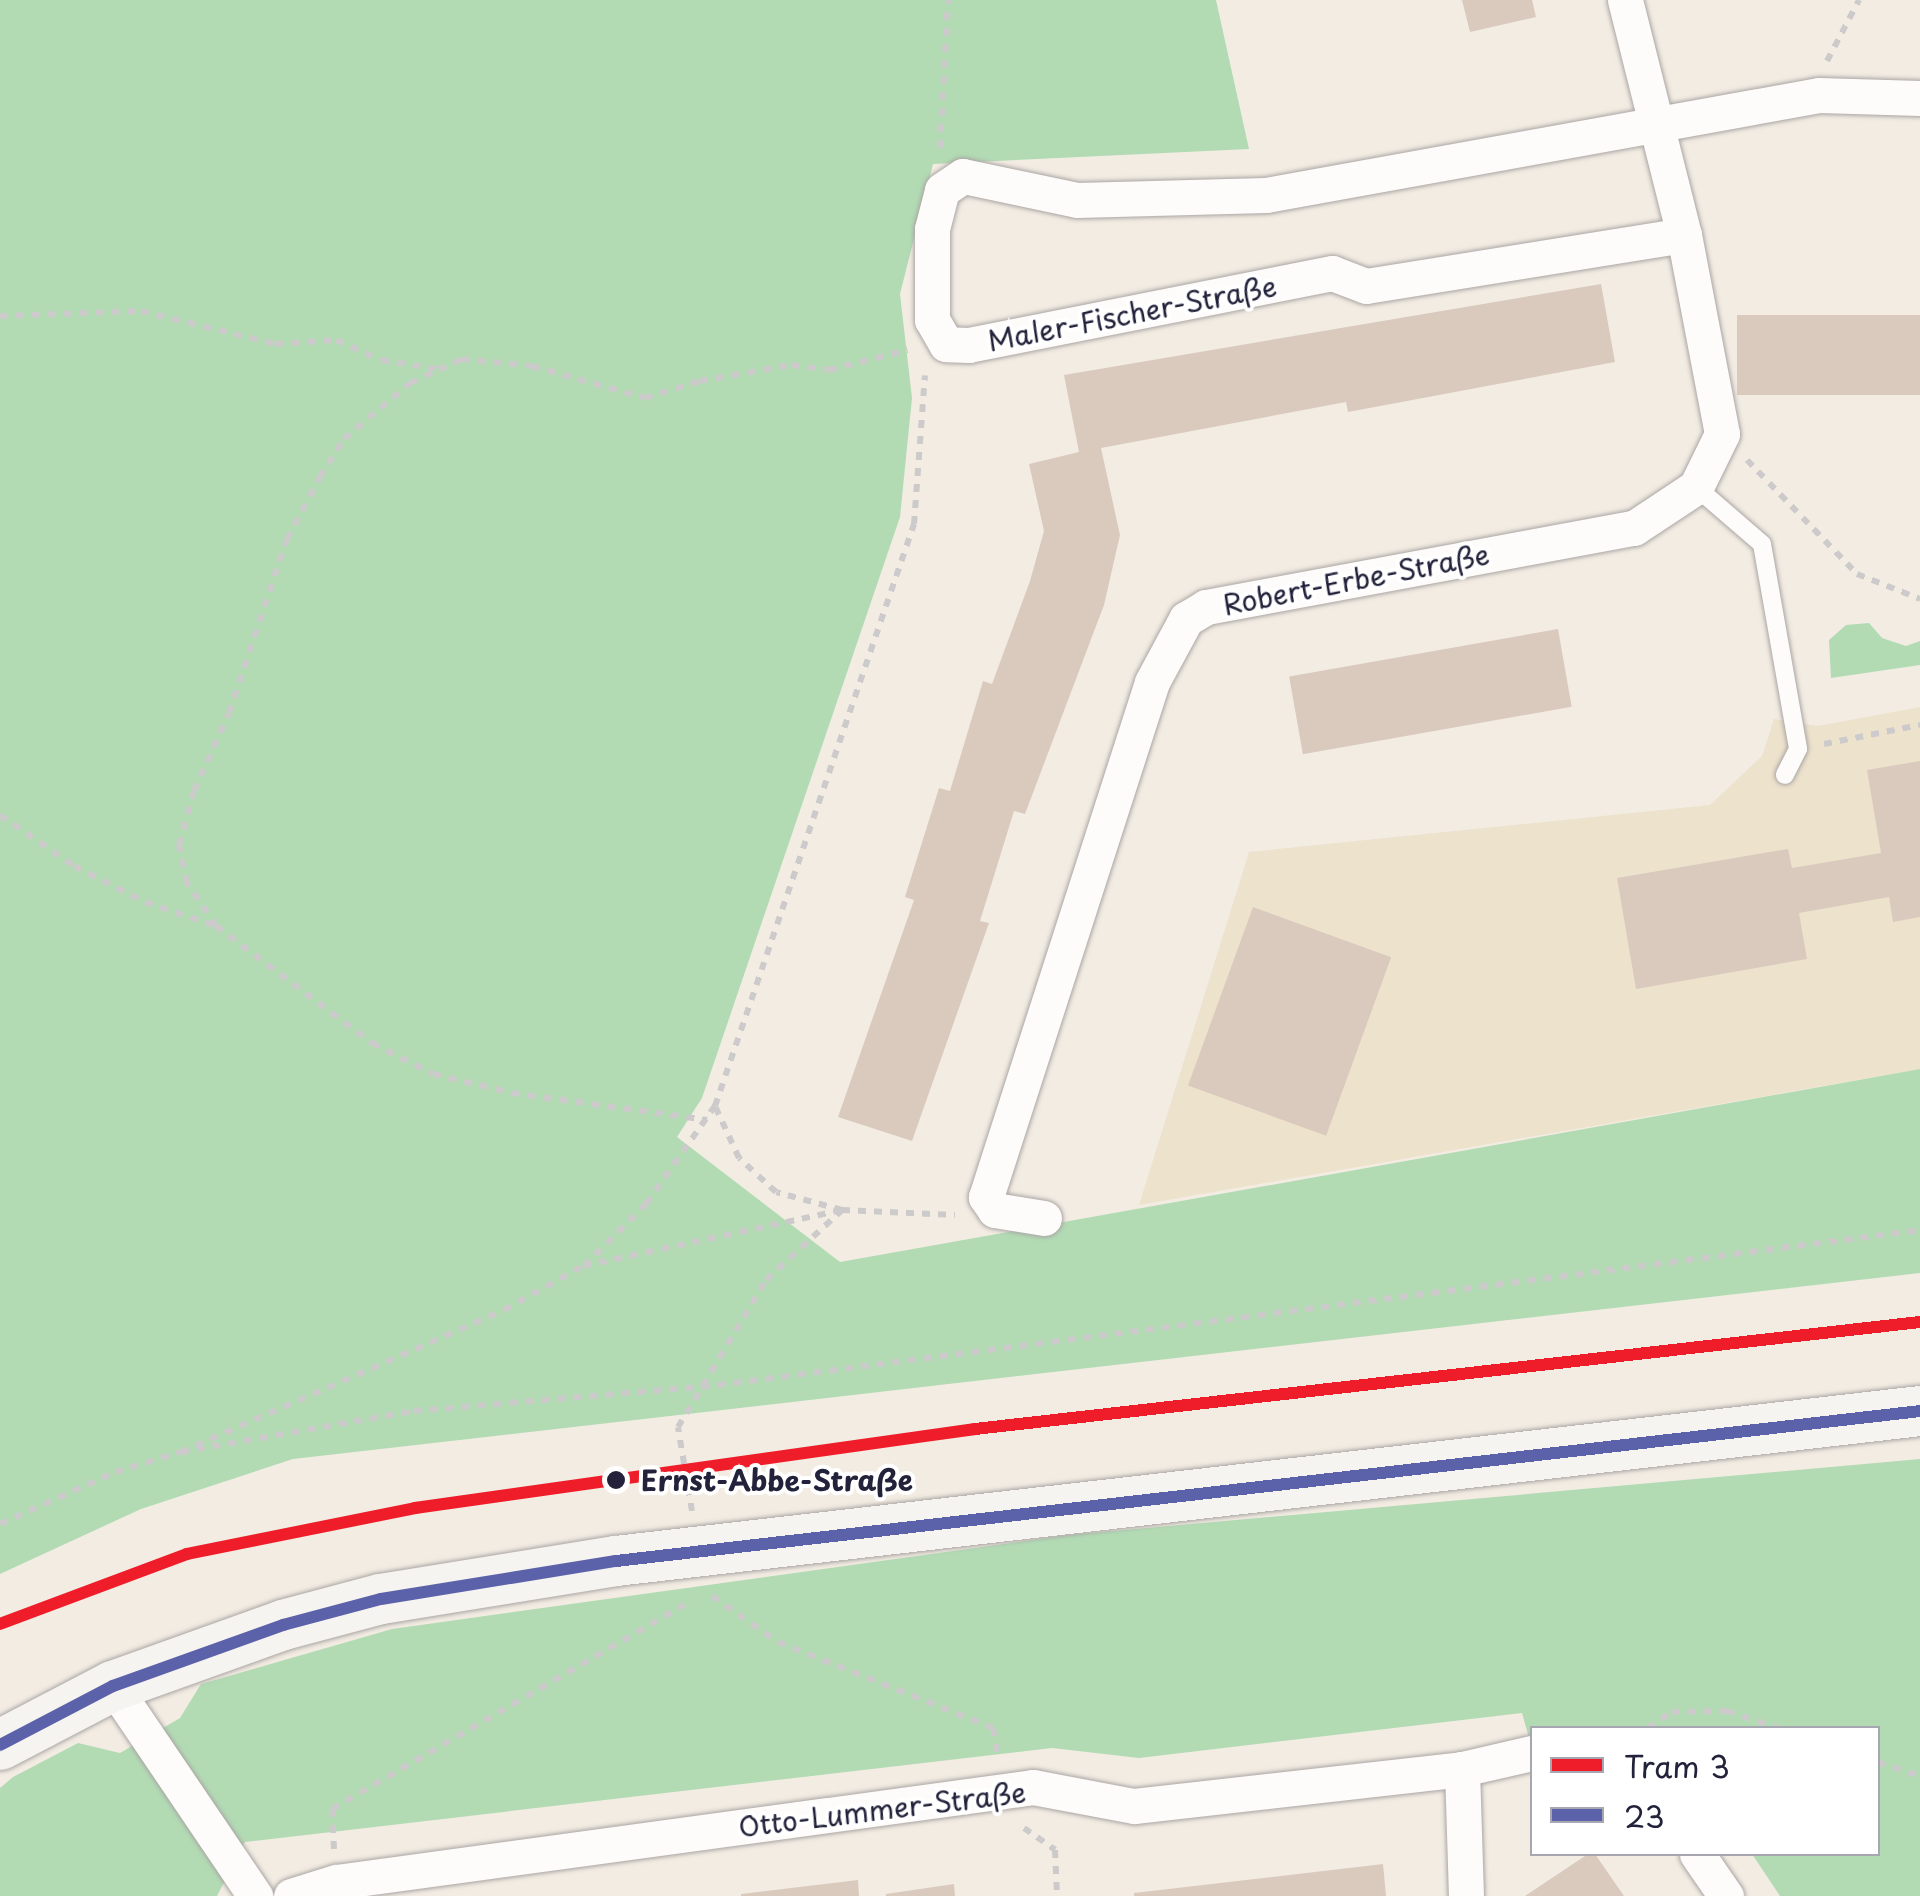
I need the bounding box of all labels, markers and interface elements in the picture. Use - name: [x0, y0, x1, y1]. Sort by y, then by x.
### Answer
- street label: Maler-Fischer-Straße: [985, 269, 1279, 357]
- street label: Robert-Erbe-Straße: [1220, 537, 1492, 621]
- place label: Ernst-Abbe-Straße: [641, 1463, 913, 1497]
- marker: Ernst-Abbe-Straße: [600, 1464, 632, 1496]
- legend: [1530, 1726, 1880, 1856]
- text: Tram 3: [1624, 1743, 1730, 1788]
- street label: Otto-Lummer-Straße: [736, 1775, 1028, 1843]
- text: 23: [1624, 1793, 1665, 1838]

